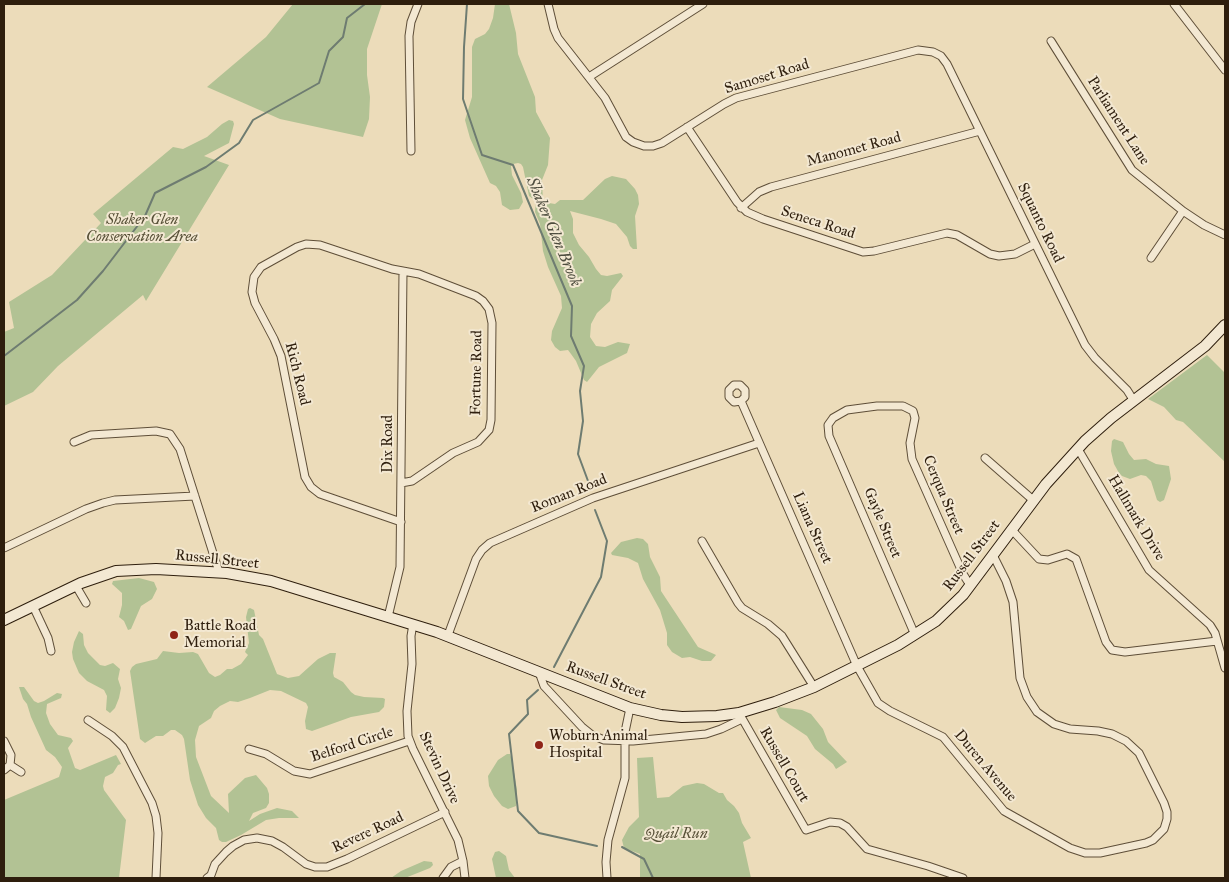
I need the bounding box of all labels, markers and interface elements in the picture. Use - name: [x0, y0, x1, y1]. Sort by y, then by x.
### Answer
- street label: Samoset Road: [723, 56, 811, 98]
- street label: Parliament Lane: [1083, 73, 1153, 169]
- street label: Manomet Road: [805, 129, 903, 171]
- water label: Shaker Glen Brook: [521, 174, 585, 290]
- street label: Squanto Road: [1013, 180, 1067, 266]
- street label: Seneca Road: [779, 203, 857, 243]
- park label: Shaker Glen Conservation Area: [86, 211, 198, 246]
- street label: Fortune Road: [467, 330, 487, 416]
- street label: Rich Road: [280, 341, 314, 407]
- street label: Dix Road: [379, 415, 397, 473]
- street label: Cerqua Street: [918, 453, 968, 537]
- street label: Roman Road: [528, 471, 610, 517]
- street label: Hallmark Drive: [1103, 472, 1169, 564]
- street label: Gayle Street: [859, 485, 905, 561]
- street label: Liana Street: [788, 489, 836, 567]
- street label: Russell Street: [939, 517, 1005, 595]
- street label: Russell Street: [174, 547, 260, 573]
- place label: Battle Road Memorial: [184, 617, 256, 652]
- marker: Battle Road Memorial: [168, 629, 180, 641]
- street label: Russell Street: [563, 658, 649, 704]
- street label: Belford Circle: [309, 723, 395, 767]
- street label: Russell Court: [755, 724, 813, 806]
- place label: Woburn Animal Hospital: [549, 727, 648, 762]
- street label: Duren Avenue: [950, 727, 1020, 805]
- street label: Stevin Drive: [414, 729, 464, 807]
- marker: Woburn Animal Hospital: [533, 739, 545, 751]
- street label: Revere Road: [329, 809, 407, 857]
- park label: Quail Run: [645, 825, 707, 843]

